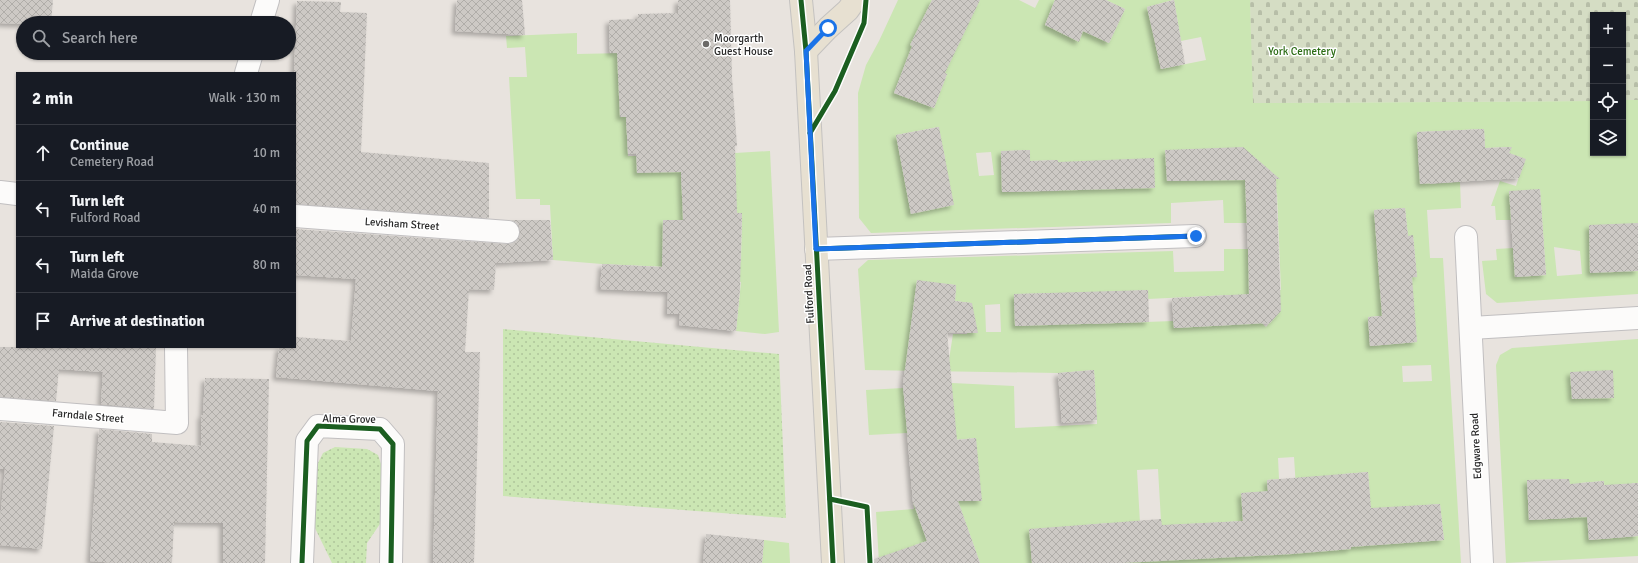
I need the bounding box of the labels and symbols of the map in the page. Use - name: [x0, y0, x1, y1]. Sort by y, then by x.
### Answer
- route start: [819, 19, 837, 37]
- place label: Moorgarth Guest House: [714, 32, 773, 58]
- marker: Moorgarth Guest House: [701, 39, 711, 49]
- park label: York Cemetery: [1268, 45, 1337, 58]
- street label: Levisham Street: [364, 215, 440, 233]
- route end: [1187, 227, 1205, 245]
- street label: Fulford Road: [801, 264, 817, 324]
- street label: Farndale Street: [52, 406, 125, 426]
- street label: Alma Grove: [322, 412, 376, 426]
- street label: Edgware Road: [1468, 412, 1484, 480]

